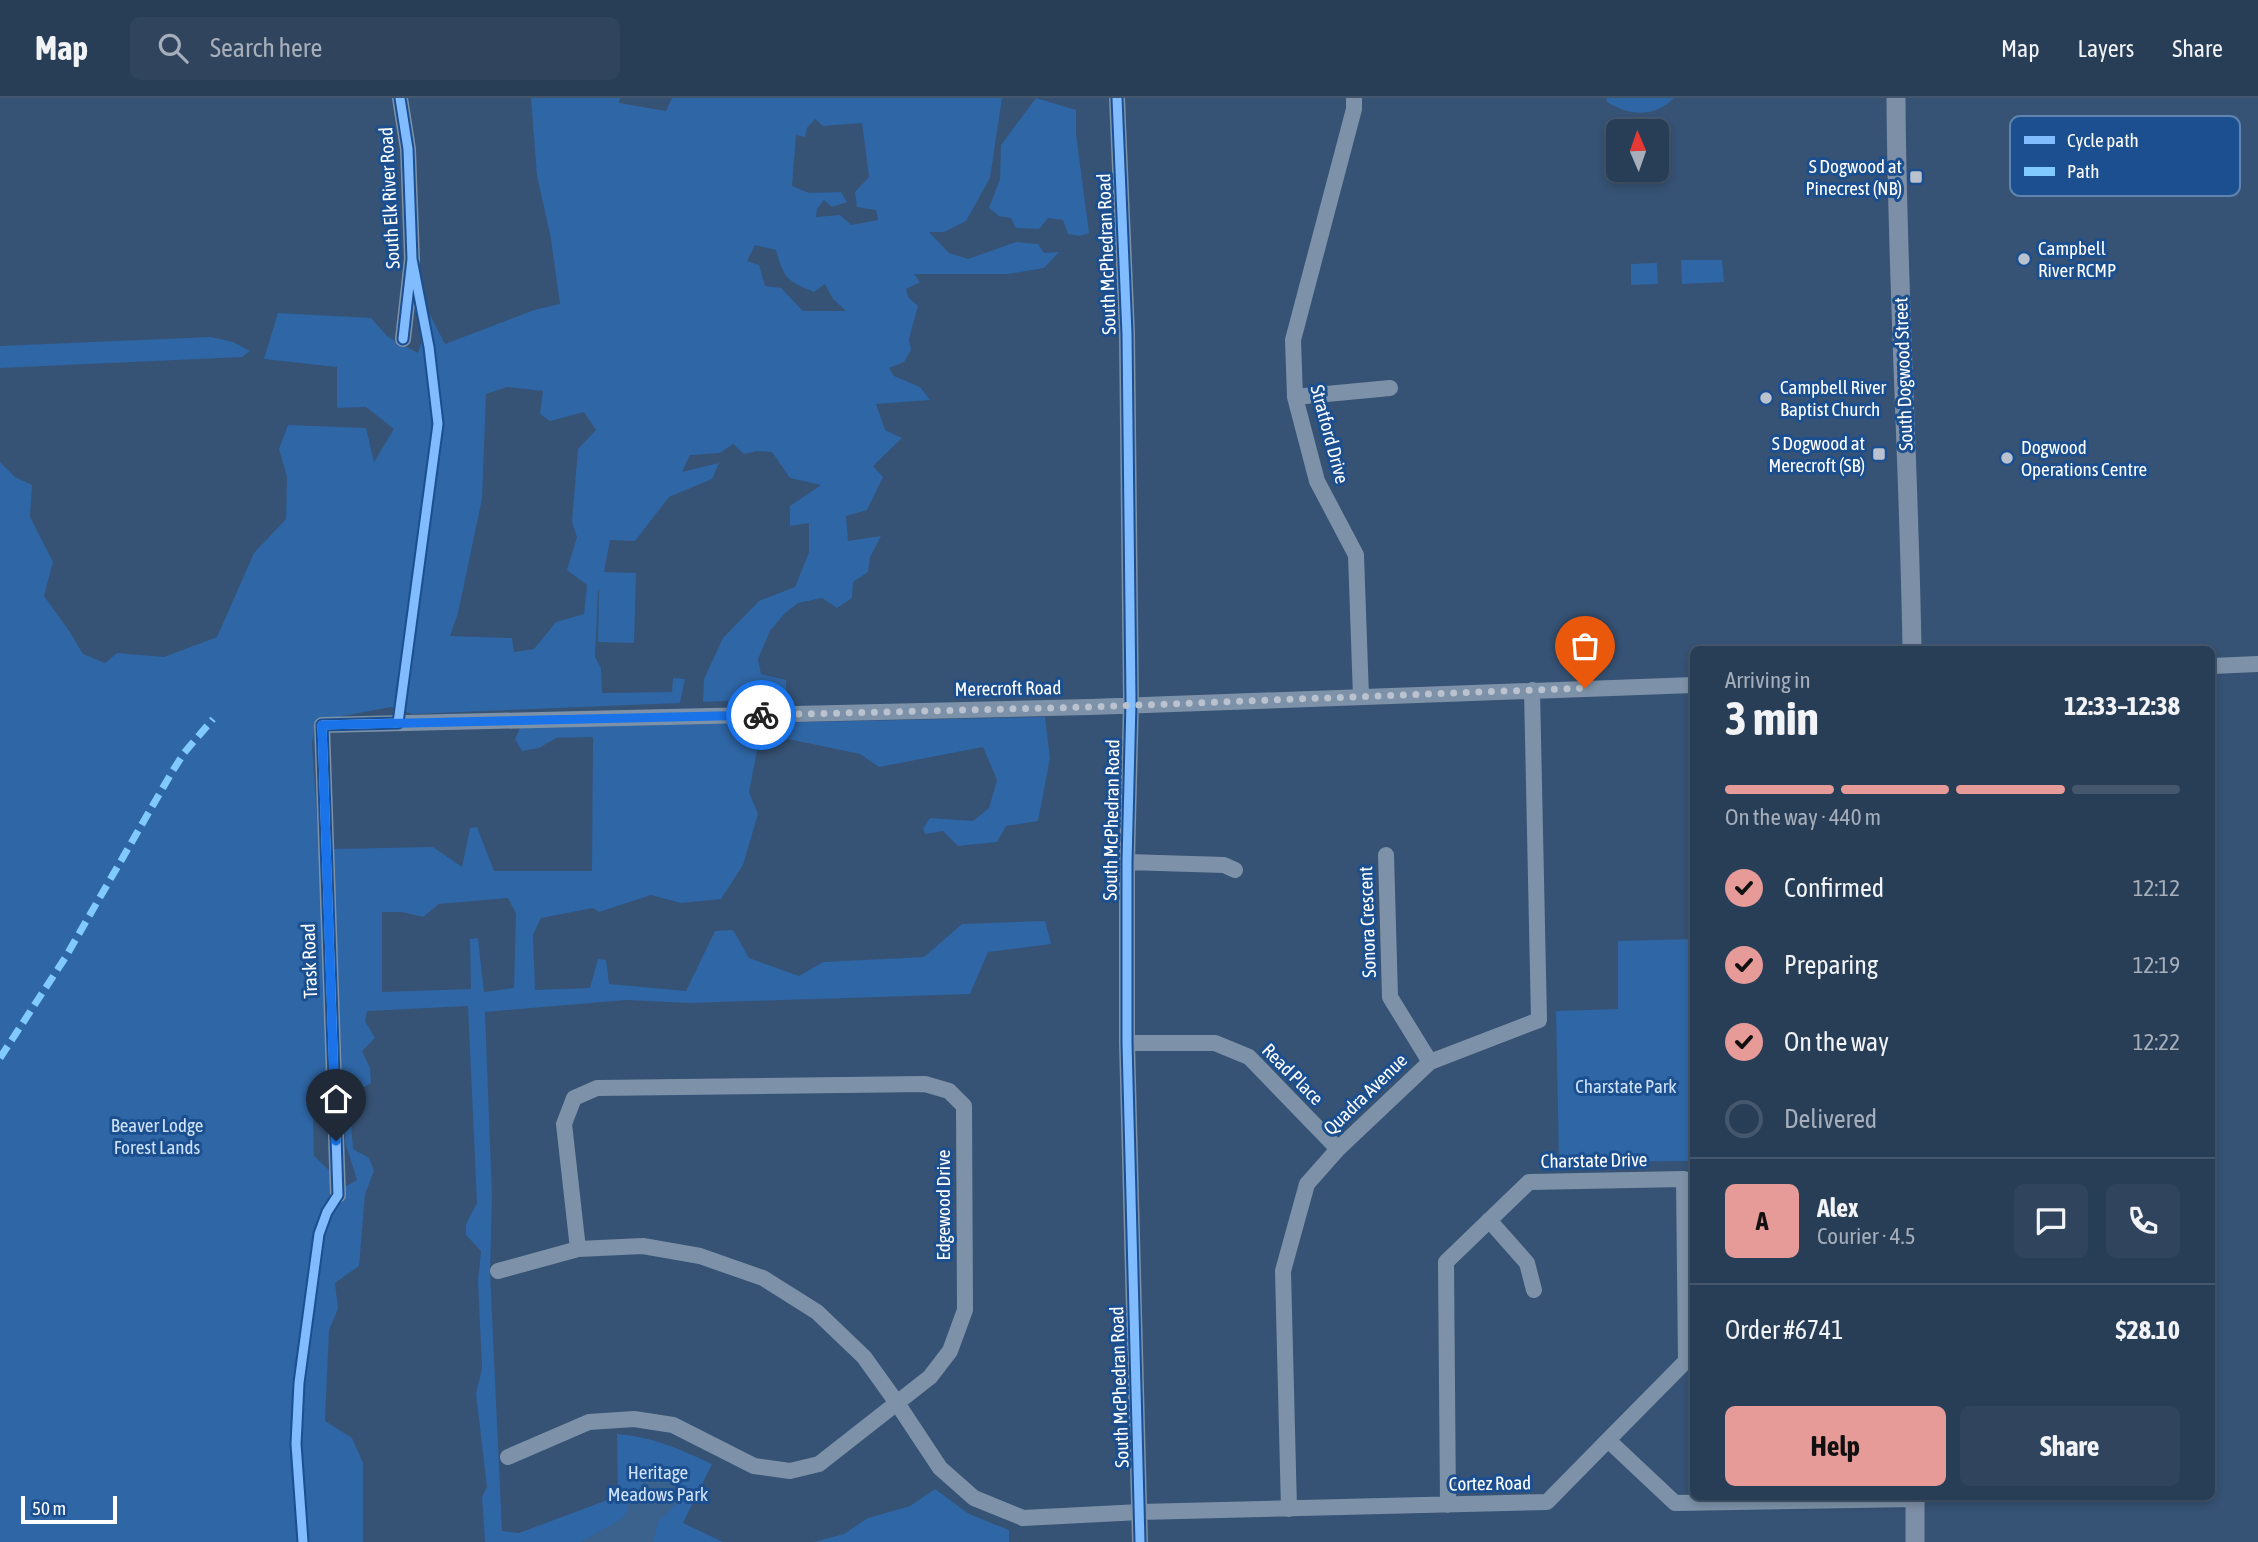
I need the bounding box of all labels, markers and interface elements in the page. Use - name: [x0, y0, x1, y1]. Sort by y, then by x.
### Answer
- search box: [130, 17, 620, 80]
- text: Map: [35, 29, 88, 67]
- icon: search: [154, 29, 192, 67]
- text: Search here: [210, 33, 322, 63]
- text: Map: [2001, 35, 2040, 62]
- text: Layers: [2078, 35, 2134, 62]
- text: Share: [2172, 35, 2223, 62]
- legend: [2010, 116, 2240, 196]
- north arrow: [1606, 119, 1670, 182]
- map controls: [1606, 119, 1669, 182]
- street label: South Elk River Road: [374, 126, 404, 270]
- text: Cycle path: [2067, 129, 2139, 151]
- place label: S Dogwood at Pinecrest (NB): [1806, 155, 1902, 199]
- text: Path: [2067, 160, 2099, 182]
- marker: S Dogwood at Pinecrest (NB): [1908, 169, 1924, 185]
- street label: South McPhedran Road: [1092, 173, 1120, 335]
- place label: Campbell River RCMP: [2038, 237, 2116, 281]
- marker: Campbell River RCMP: [2016, 251, 2032, 267]
- street label: South Dogwood Street: [1889, 297, 1917, 451]
- place label: Campbell River Baptist Church: [1780, 376, 1887, 420]
- street label: Stratford Drive: [1306, 382, 1354, 486]
- marker: Campbell River Baptist Church: [1758, 390, 1774, 406]
- place label: S Dogwood at Merecroft (SB): [1769, 432, 1865, 476]
- place label: Dogwood Operations Centre: [2021, 436, 2147, 480]
- marker: S Dogwood at Merecroft (SB): [1871, 446, 1887, 462]
- marker: Dogwood Operations Centre: [1999, 450, 2015, 466]
- pin: [1555, 616, 1615, 688]
- icon: bag: [1566, 627, 1604, 665]
- text: Arriving in: [1725, 667, 1811, 693]
- street label: Merecroft Road: [954, 676, 1062, 700]
- courier: [726, 680, 796, 750]
- text: 12:33–12:38: [2064, 691, 2180, 721]
- text: 3 min: [1725, 692, 1819, 745]
- icon: bike: [742, 696, 780, 734]
- street label: South McPhedran Road: [1099, 739, 1123, 901]
- text: On the way · 440 m: [1725, 804, 1881, 830]
- street label: Sonora Crescent: [1354, 866, 1380, 978]
- icon: check: [1725, 869, 1763, 907]
- text: Confirmed: [1784, 873, 1884, 903]
- text: 12:12: [2133, 875, 2180, 901]
- street label: Trask Road: [297, 923, 321, 999]
- icon: check: [1725, 946, 1763, 984]
- text: Preparing: [1784, 950, 1878, 980]
- text: 12:19: [2133, 952, 2180, 978]
- icon: check: [1725, 1023, 1763, 1061]
- text: On the way: [1784, 1027, 1889, 1057]
- text: 12:22: [2133, 1029, 2180, 1055]
- street label: Read Place: [1258, 1039, 1328, 1109]
- street label: Quadra Avenue: [1319, 1049, 1411, 1139]
- pin: [306, 1069, 366, 1141]
- park label: Charstate Park: [1575, 1075, 1677, 1097]
- icon: home: [317, 1080, 355, 1118]
- text: Delivered: [1784, 1104, 1877, 1134]
- park label: Beaver Lodge Forest Lands: [111, 1114, 203, 1158]
- street label: Charstate Drive: [1541, 1148, 1647, 1172]
- street label: Edgewood Drive: [932, 1150, 954, 1260]
- button: chat: [2014, 1184, 2088, 1258]
- button: phone: [2106, 1184, 2180, 1258]
- text: Alex: [1817, 1193, 1858, 1223]
- text: A: [1756, 1206, 1768, 1236]
- text: Courier · 4.5: [1817, 1223, 1916, 1249]
- street label: South McPhedran Road: [1105, 1306, 1133, 1468]
- text: Order #6741: [1725, 1315, 1844, 1345]
- text: $28.10: [2116, 1315, 2180, 1345]
- button: Help: [1725, 1406, 1946, 1486]
- button: Share: [1960, 1406, 2180, 1486]
- park label: Heritage Meadows Park: [608, 1461, 709, 1505]
- street label: Cortez Road: [1449, 1471, 1531, 1495]
- scale bar: [21, 1493, 117, 1525]
- text: 50 m: [32, 1497, 66, 1519]

